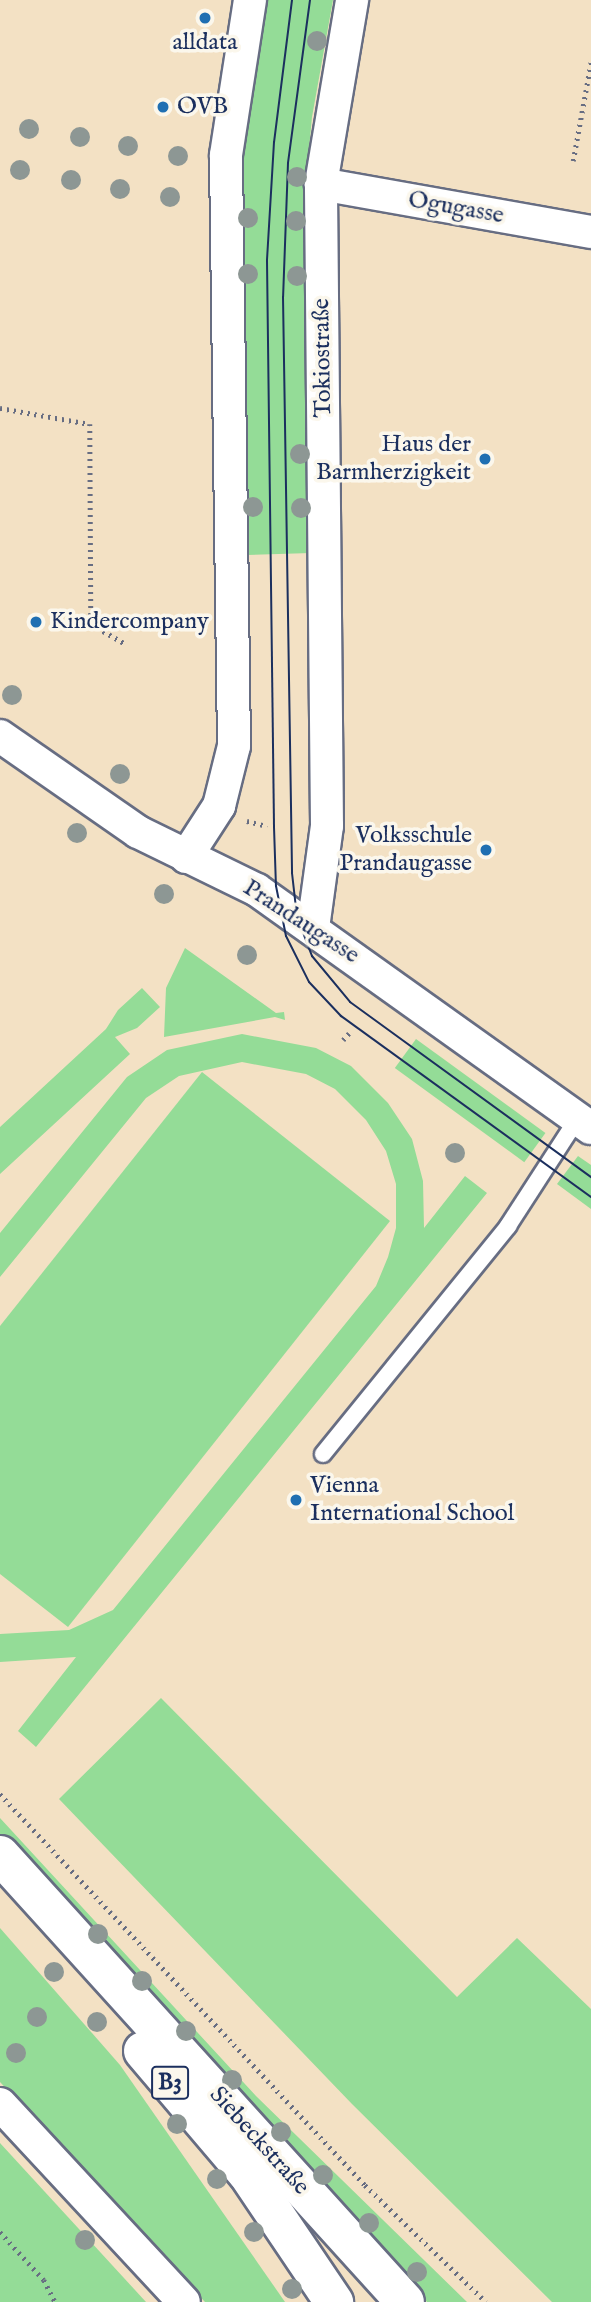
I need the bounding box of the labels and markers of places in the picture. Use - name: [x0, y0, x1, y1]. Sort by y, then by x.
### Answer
- marker: alldata: [197, 10, 213, 26]
- place label: alldata: [172, 29, 238, 57]
- place label: OVB: [177, 93, 228, 121]
- marker: OVB: [155, 99, 171, 115]
- place label: Haus der Barmherzigkeit: [316, 431, 471, 487]
- marker: Haus der Barmherzigkeit: [477, 451, 493, 467]
- place label: Kindercompany: [50, 608, 209, 636]
- marker: Kindercompany: [28, 614, 44, 630]
- place label: Volksschule Prandaugasse: [339, 822, 472, 878]
- marker: Volksschule Prandaugasse: [478, 842, 494, 858]
- place label: Vienna International School: [310, 1472, 514, 1528]
- marker: Vienna International School: [288, 1492, 304, 1508]

